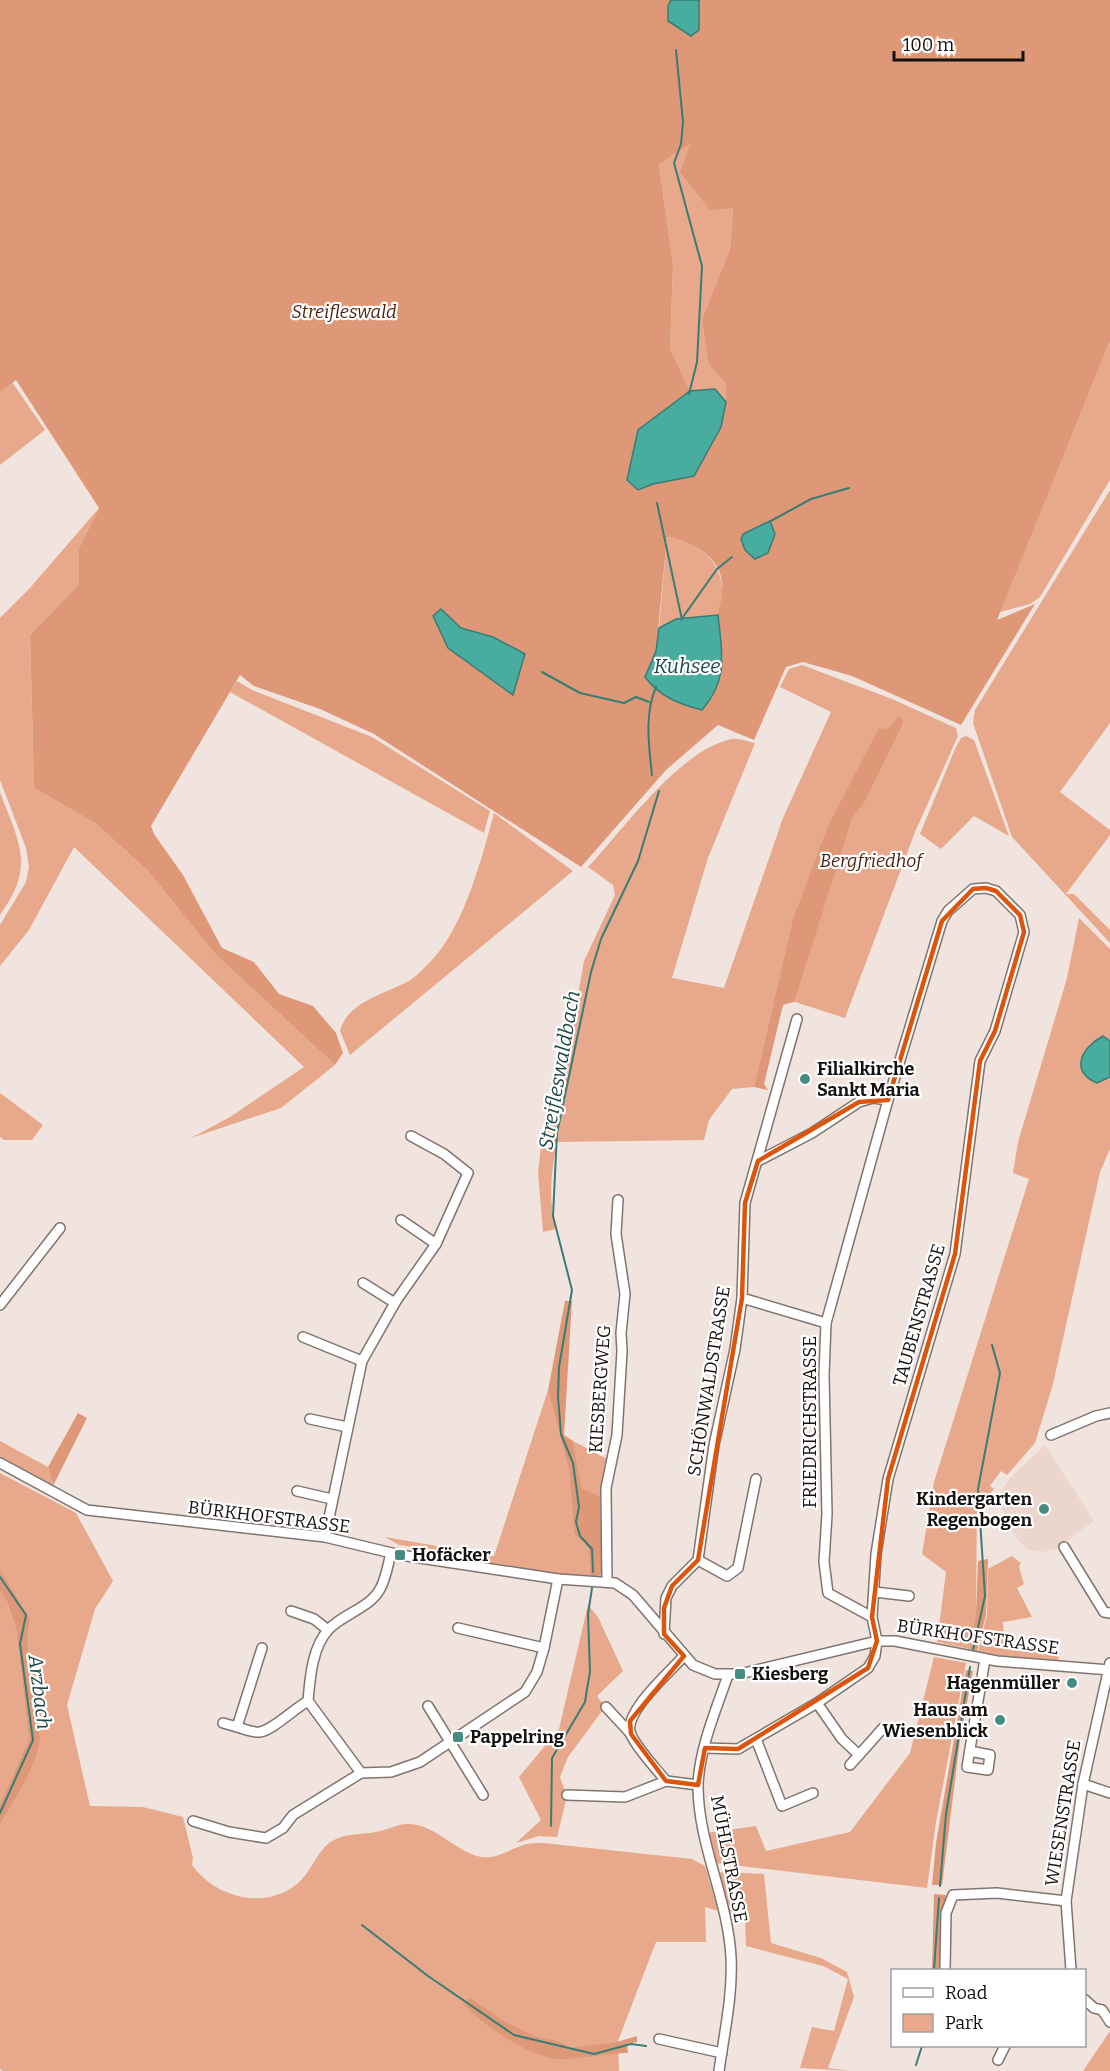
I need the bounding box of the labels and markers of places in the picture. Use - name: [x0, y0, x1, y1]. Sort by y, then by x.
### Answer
- place label: Filialkirche Sankt Maria: [817, 1058, 920, 1101]
- marker: Filialkirche Sankt Maria: [798, 1072, 812, 1086]
- place label: Kindergarten Regenbogen: [916, 1488, 1032, 1531]
- marker: Kindergarten Regenbogen: [1037, 1502, 1051, 1516]
- place label: Hofäcker: [412, 1544, 491, 1566]
- marker: Hofäcker: [393, 1548, 407, 1562]
- place label: Kiesberg: [752, 1663, 829, 1685]
- marker: Kiesberg: [733, 1667, 747, 1681]
- place label: Hagenmüller: [946, 1672, 1061, 1694]
- marker: Hagenmüller: [1065, 1676, 1079, 1690]
- place label: Haus am Wiesenblick: [883, 1699, 988, 1742]
- marker: Haus am Wiesenblick: [993, 1713, 1007, 1727]
- place label: Pappelring: [470, 1726, 565, 1748]
- marker: Pappelring: [451, 1730, 465, 1744]

